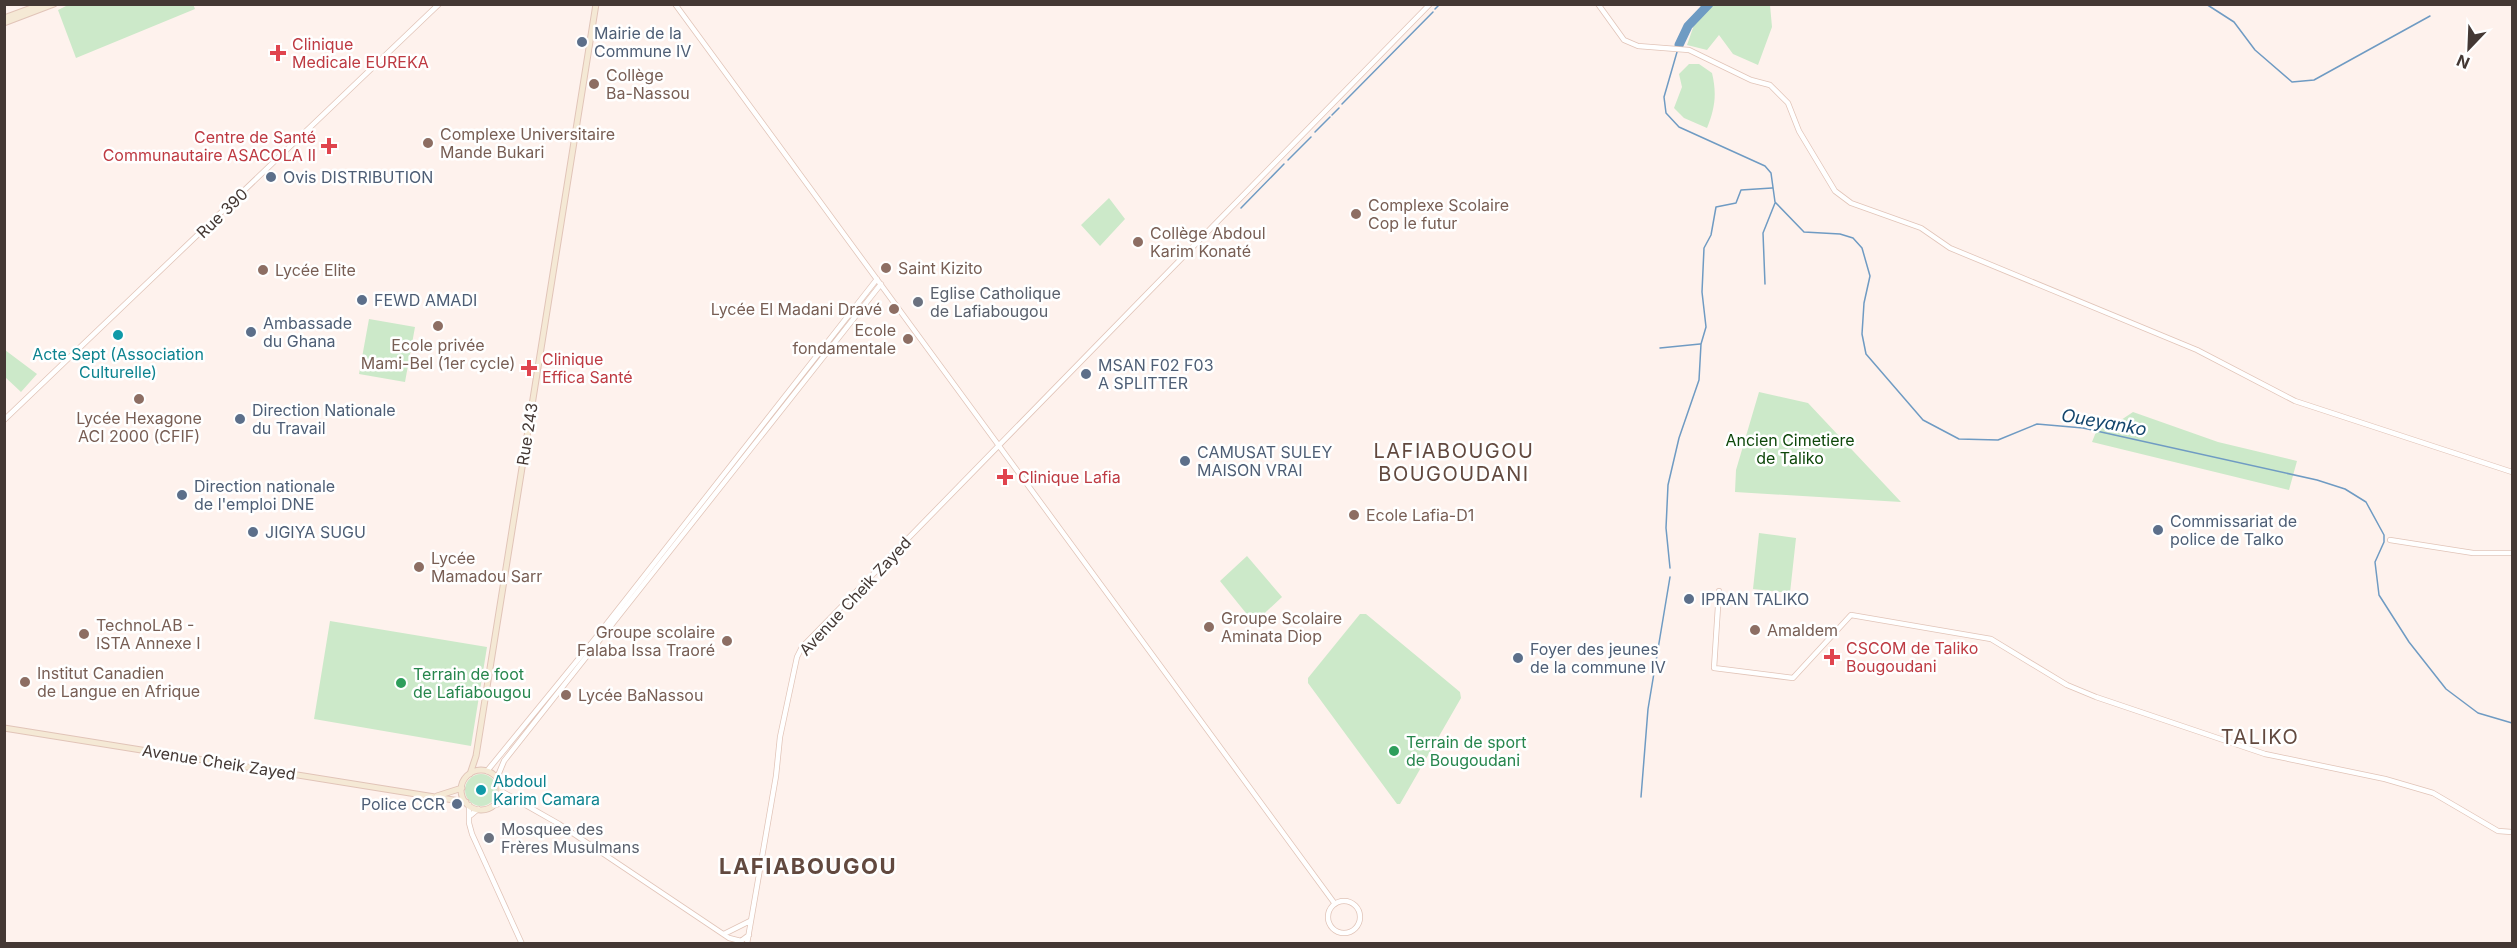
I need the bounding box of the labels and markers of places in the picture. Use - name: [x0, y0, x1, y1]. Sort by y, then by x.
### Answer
- place label: Mairie de la Commune IV: [594, 23, 691, 61]
- place label: Clinique Medicale EUREKA: [292, 34, 429, 72]
- marker: Mairie de la Commune IV: [575, 35, 589, 49]
- marker: Clinique Medicale EUREKA: [269, 44, 287, 62]
- place label: Collège Ba-Nassou: [606, 65, 690, 103]
- marker: Collège Ba-Nassou: [587, 77, 601, 91]
- place label: Complexe Universitaire Mande Bukari: [440, 124, 615, 162]
- place label: Centre de Santé Communautaire ASACOLA II: [103, 127, 316, 165]
- marker: Complexe Universitaire Mande Bukari: [421, 136, 435, 150]
- marker: Centre de Santé Communautaire ASACOLA II: [320, 137, 338, 155]
- place label: Ovis DISTRIBUTION: [283, 167, 433, 187]
- marker: Ovis DISTRIBUTION: [264, 170, 278, 184]
- place label: Complexe Scolaire Cop le futur: [1368, 195, 1509, 233]
- marker: Complexe Scolaire Cop le futur: [1349, 207, 1363, 221]
- place label: Collège Abdoul Karim Konaté: [1150, 223, 1266, 261]
- marker: Collège Abdoul Karim Konaté: [1131, 235, 1145, 249]
- place label: Saint Kizito: [898, 258, 983, 278]
- place label: Lycée Elite: [275, 260, 356, 280]
- marker: Saint Kizito: [879, 261, 893, 275]
- marker: Lycée Elite: [256, 263, 270, 277]
- place label: Eglise Catholique de Lafiabougou: [930, 283, 1061, 321]
- place label: FEWD AMADI: [374, 290, 477, 310]
- marker: FEWD AMADI: [355, 293, 369, 307]
- marker: Eglise Catholique de Lafiabougou: [911, 295, 925, 309]
- place label: Lycée El Madani Dravé: [711, 299, 882, 319]
- marker: Lycée El Madani Dravé: [887, 302, 901, 316]
- place label: Ambassade du Ghana: [263, 313, 352, 351]
- marker: Ecole privée Mami-Bel (1er cycle): [431, 319, 445, 333]
- place label: Ecole fondamentale: [792, 320, 896, 358]
- marker: Ambassade du Ghana: [244, 325, 258, 339]
- marker: Acte Sept (Association Culturelle): [111, 328, 125, 342]
- marker: Ecole fondamentale: [901, 332, 915, 346]
- place label: Ecole privée Mami-Bel (1er cycle): [361, 335, 515, 373]
- place label: Acte Sept (Association Culturelle): [32, 344, 204, 382]
- place label: Clinique Effica Santé: [542, 349, 633, 387]
- place label: MSAN F02 F03 A SPLITTER: [1098, 355, 1214, 393]
- marker: Clinique Effica Santé: [520, 359, 538, 377]
- marker: MSAN F02 F03 A SPLITTER: [1079, 367, 1093, 381]
- marker: Lycée Hexagone ACI 2000 (CFIF): [132, 392, 146, 406]
- place label: Direction Nationale du Travail: [252, 400, 396, 438]
- place label: Lycée Hexagone ACI 2000 (CFIF): [76, 408, 202, 446]
- marker: Direction Nationale du Travail: [233, 412, 247, 426]
- place label: CAMUSAT SULEY MAISON VRAI: [1197, 442, 1332, 480]
- marker: CAMUSAT SULEY MAISON VRAI: [1178, 454, 1192, 468]
- place label: Clinique Lafia: [1018, 467, 1121, 487]
- marker: Clinique Lafia: [996, 468, 1014, 486]
- place label: Direction nationale de l'emploi DNE: [194, 476, 335, 514]
- marker: Direction nationale de l'emploi DNE: [175, 488, 189, 502]
- place label: Ecole Lafia-D1: [1366, 505, 1474, 525]
- marker: Ecole Lafia-D1: [1347, 508, 1361, 522]
- place label: Commissariat de police de Talko: [2170, 511, 2297, 549]
- place label: JIGIYA SUGU: [265, 522, 366, 542]
- marker: Commissariat de police de Talko: [2151, 523, 2165, 537]
- marker: JIGIYA SUGU: [246, 525, 260, 539]
- place label: Lycée Mamadou Sarr: [431, 548, 542, 586]
- marker: Lycée Mamadou Sarr: [412, 560, 426, 574]
- place label: IPRAN TALIKO: [1701, 589, 1809, 609]
- marker: IPRAN TALIKO: [1682, 592, 1696, 606]
- place label: Groupe Scolaire Aminata Diop: [1221, 608, 1342, 646]
- place label: TechnoLAB - ISTA Annexe I: [96, 615, 200, 653]
- marker: Groupe Scolaire Aminata Diop: [1202, 620, 1216, 634]
- place label: Amaldem: [1767, 620, 1838, 640]
- place label: Groupe scolaire Falaba Issa Traoré: [577, 622, 715, 660]
- marker: Amaldem: [1748, 623, 1762, 637]
- marker: TechnoLAB - ISTA Annexe I: [77, 627, 91, 641]
- marker: Groupe scolaire Falaba Issa Traoré: [720, 634, 734, 648]
- place label: CSCOM de Taliko Bougoudani: [1846, 638, 1978, 676]
- place label: Foyer des jeunes de la commune IV: [1530, 639, 1666, 677]
- marker: CSCOM de Taliko Bougoudani: [1823, 648, 1841, 666]
- marker: Foyer des jeunes de la commune IV: [1511, 651, 1525, 665]
- place label: Institut Canadien de Langue en Afrique: [37, 663, 200, 701]
- place label: Terrain de foot de Lafiabougou: [413, 664, 531, 702]
- marker: Institut Canadien de Langue en Afrique: [18, 675, 32, 689]
- marker: Terrain de foot de Lafiabougou: [394, 676, 408, 690]
- place label: Lycée BaNassou: [578, 685, 703, 705]
- marker: Lycée BaNassou: [559, 688, 573, 702]
- place label: Terrain de sport de Bougoudani: [1406, 732, 1526, 770]
- marker: Terrain de sport de Bougoudani: [1387, 744, 1401, 758]
- place label: Abdoul Karim Camara: [493, 771, 600, 809]
- marker: Abdoul Karim Camara: [474, 783, 488, 797]
- place label: Police CCR: [361, 794, 445, 814]
- marker: Police CCR: [450, 797, 464, 811]
- place label: Mosquee des Frères Musulmans: [501, 819, 640, 857]
- marker: Mosquee des Frères Musulmans: [482, 831, 496, 845]

